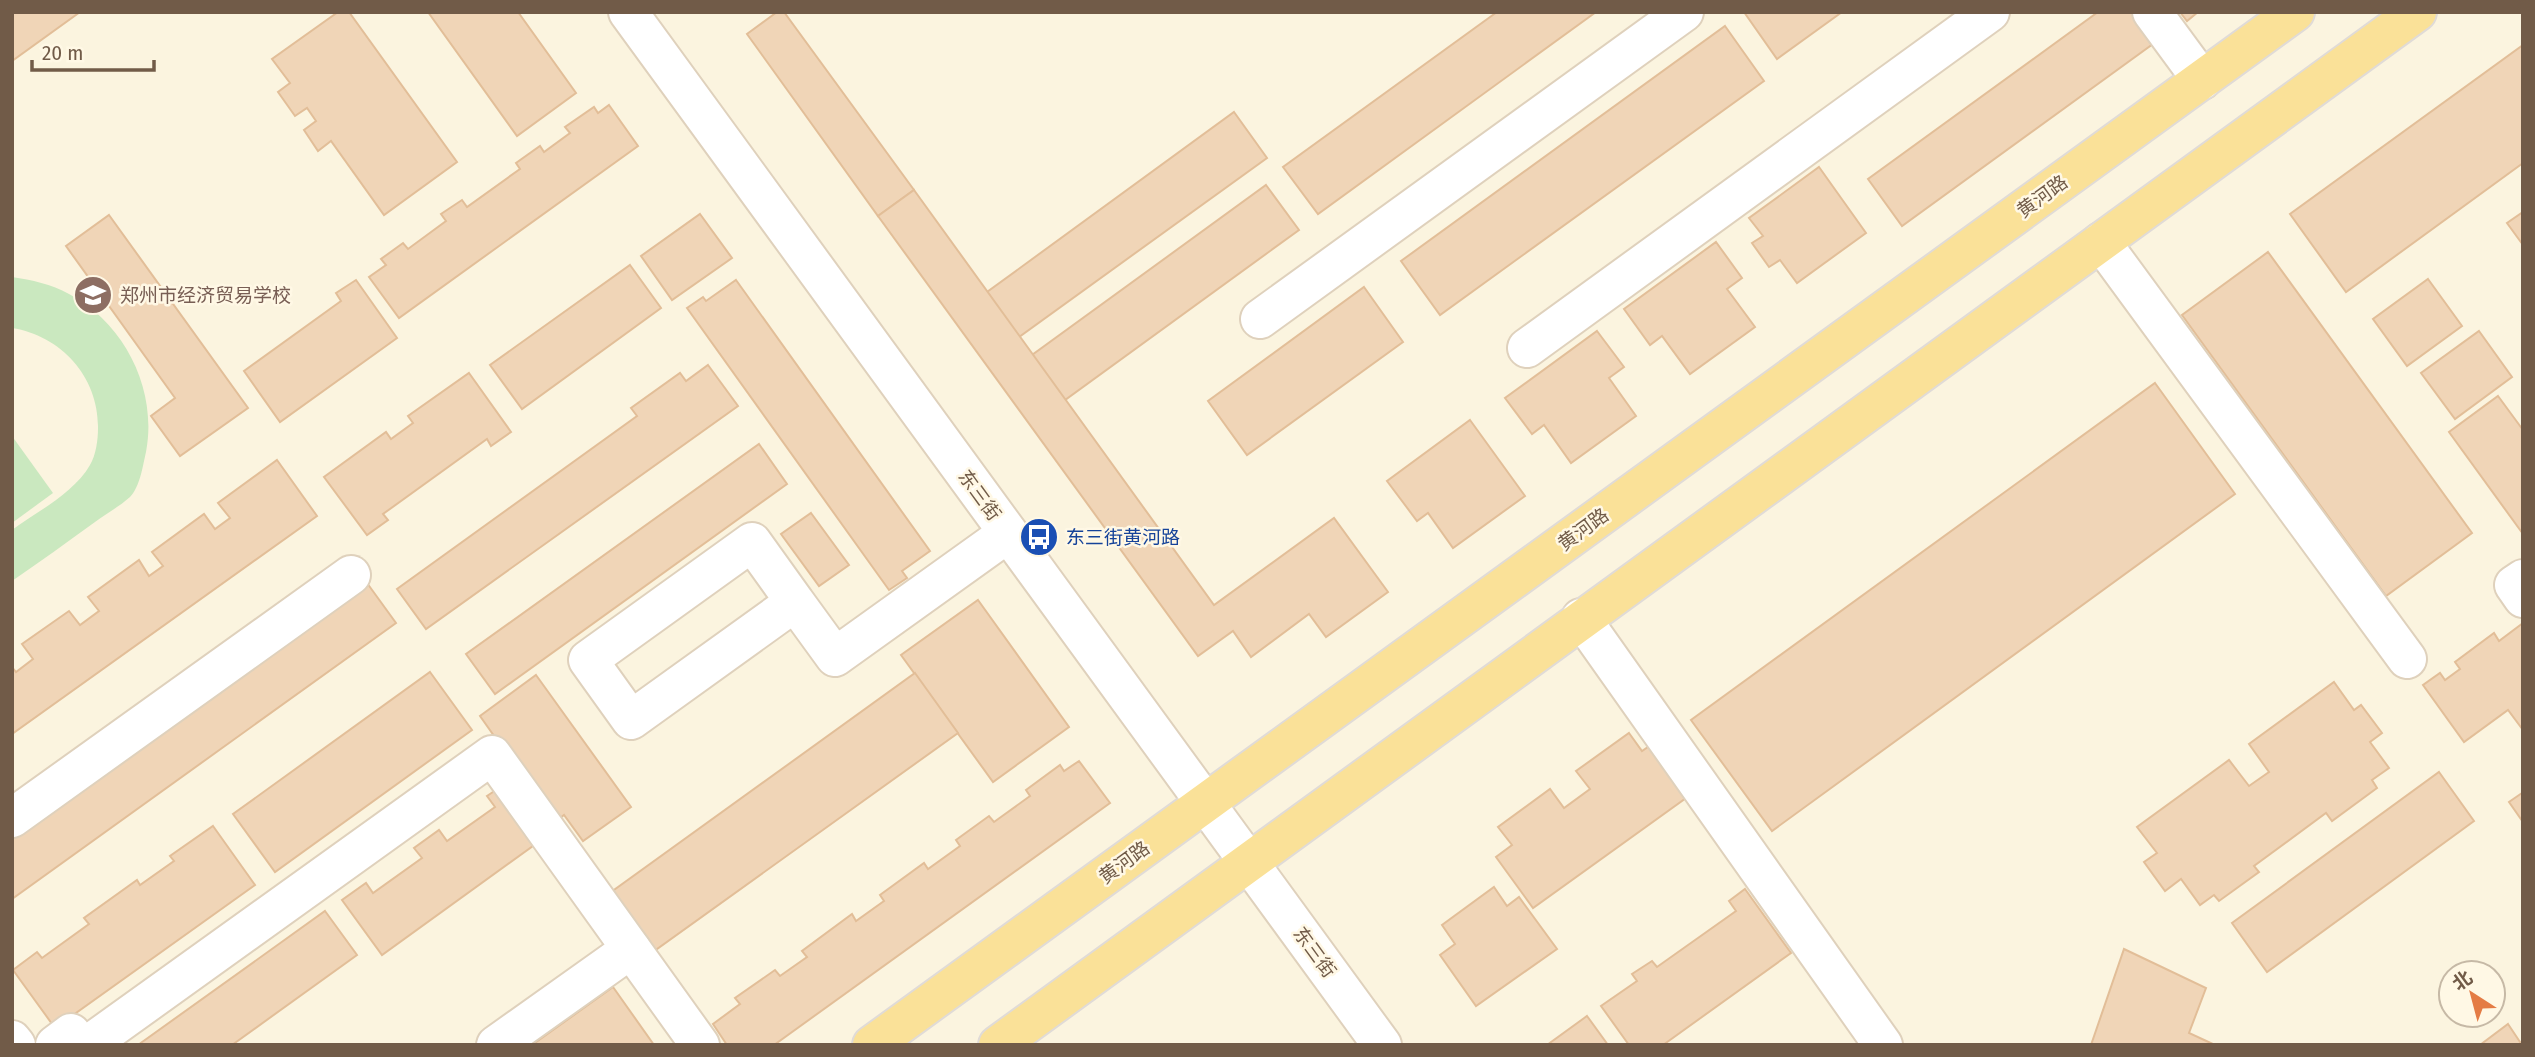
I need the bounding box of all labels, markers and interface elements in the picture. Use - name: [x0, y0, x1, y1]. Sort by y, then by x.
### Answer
- scale bar: [32, 28, 154, 72]
- text: 20 m: [42, 40, 83, 66]
- street label: 黄河路: [2012, 170, 2072, 222]
- school or university icon: 郑州市经济贸易学校: [72, 274, 114, 316]
- place label: 郑州市经济贸易学校: [120, 284, 291, 307]
- street label: 东三街: [954, 465, 1006, 525]
- street label: 黄河路: [1553, 503, 1613, 555]
- bus stop icon: 东三街黄河路: [1018, 516, 1060, 558]
- place label: 东三街黄河路: [1066, 526, 1180, 549]
- street label: 黄河路: [1094, 836, 1154, 888]
- street label: 东三街: [1289, 922, 1341, 982]
- north arrow: [2437, 959, 2507, 1029]
- text: 北: [2448, 966, 2477, 996]

